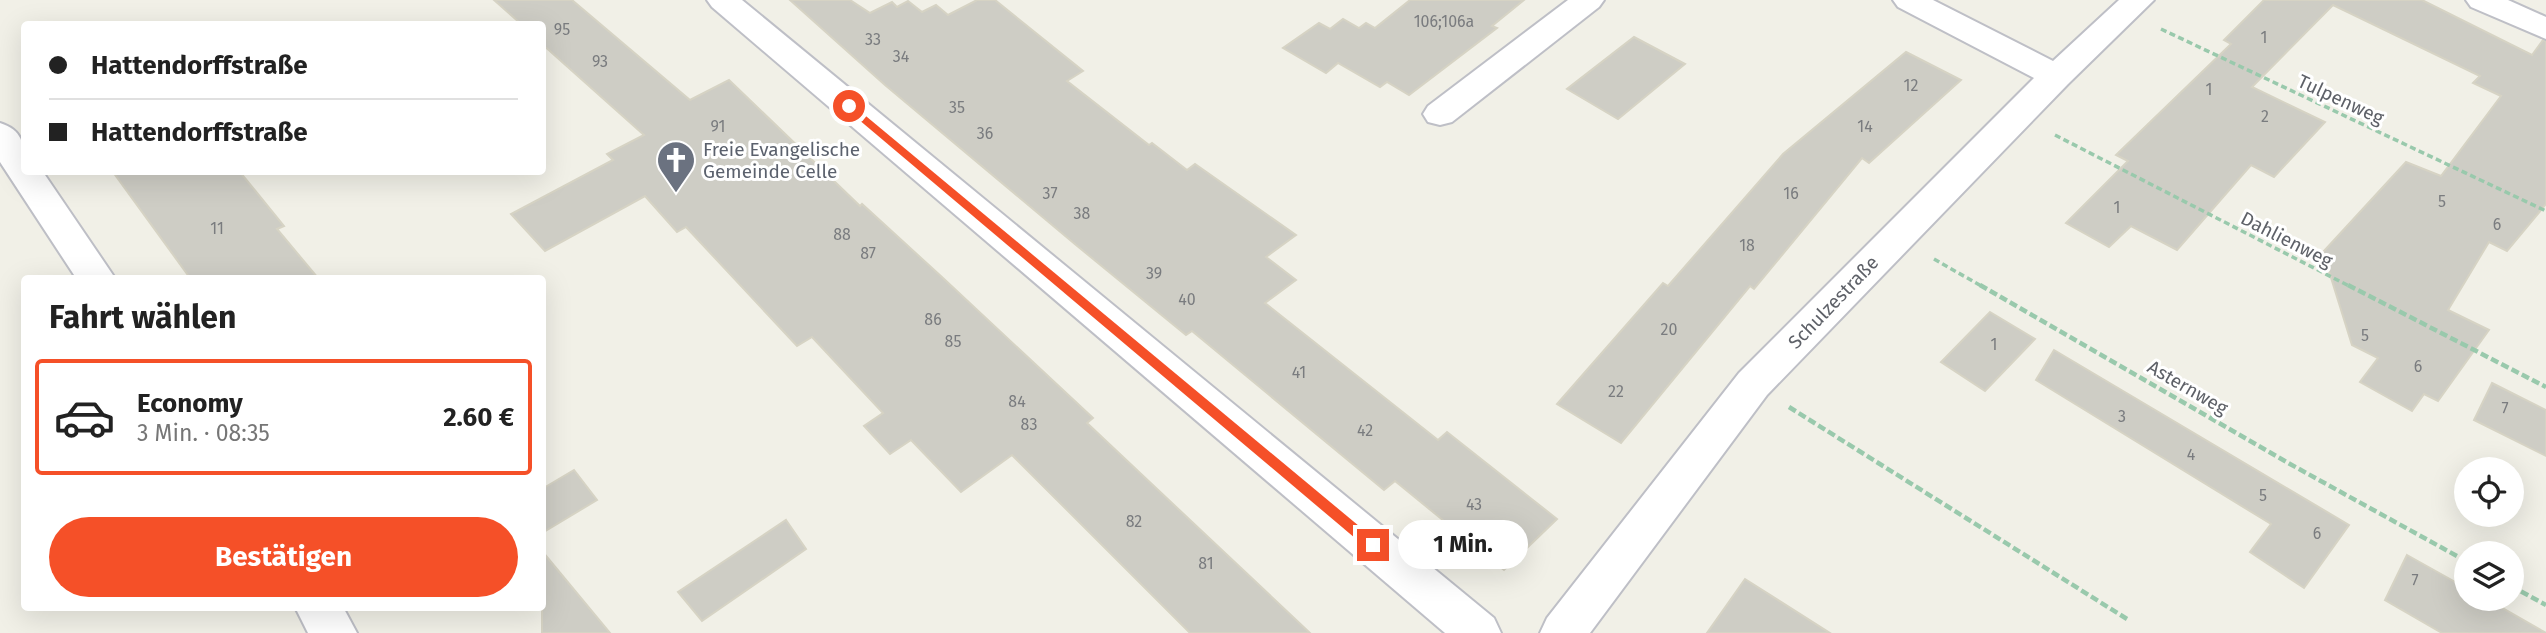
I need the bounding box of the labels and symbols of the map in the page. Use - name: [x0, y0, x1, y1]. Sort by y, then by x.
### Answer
- house number: 106;106a: [1414, 12, 1474, 31]
- house number: 95: [554, 20, 570, 39]
- house number: 1: [2261, 28, 2267, 47]
- house number: 33: [865, 30, 881, 49]
- house number: 34: [893, 47, 910, 66]
- house number: 93: [592, 52, 608, 71]
- street label: Tulpenweg: [2294, 70, 2388, 129]
- house number: 12: [1904, 76, 1918, 95]
- house number: 1: [2206, 80, 2212, 99]
- route start: [833, 90, 865, 122]
- house number: 35: [949, 98, 965, 117]
- house number: 2: [2261, 107, 2269, 126]
- house number: 91: [710, 117, 726, 136]
- house number: 14: [1857, 117, 1873, 136]
- house number: 36: [977, 124, 993, 143]
- place label: Freie Evangelische Gemeinde Celle: [703, 138, 860, 183]
- church icon: Freie Evangelische Gemeinde Celle: [655, 139, 697, 194]
- house number: 37: [1042, 184, 1058, 203]
- house number: 16: [1783, 184, 1799, 203]
- house number: 5: [2438, 192, 2446, 211]
- house number: 1: [2114, 198, 2120, 217]
- house number: 38: [1074, 204, 1091, 223]
- street label: Dahlienweg: [2237, 207, 2337, 272]
- house number: 6: [2493, 215, 2501, 234]
- house number: 11: [210, 219, 224, 238]
- house number: 88: [833, 225, 851, 244]
- house number: 18: [1739, 236, 1755, 255]
- house number: 87: [860, 244, 876, 263]
- street label: Schulzestraße: [1783, 251, 1883, 354]
- house number: 39: [1146, 264, 1162, 283]
- house number: 40: [1178, 290, 1196, 309]
- house number: 86: [924, 310, 942, 329]
- house number: 20: [1661, 320, 1677, 339]
- house number: 5: [2361, 326, 2369, 345]
- house number: 85: [945, 332, 961, 351]
- house number: 1: [1991, 335, 1997, 354]
- street label: Asternweg: [2143, 355, 2232, 420]
- house number: 6: [2414, 357, 2422, 376]
- house number: 41: [1292, 363, 1306, 382]
- house number: 22: [1608, 382, 1624, 401]
- house number: 84: [1008, 392, 1026, 411]
- house number: 7: [2501, 399, 2509, 418]
- house number: 3: [2118, 407, 2126, 426]
- house number: 83: [1021, 415, 1037, 434]
- house number: 42: [1357, 421, 1373, 440]
- house number: 4: [2187, 445, 2196, 464]
- house number: 5: [2259, 486, 2267, 505]
- house number: 43: [1466, 495, 1482, 514]
- house number: 82: [1126, 512, 1142, 531]
- callout: 1 Min.: [1398, 520, 1527, 570]
- house number: 6: [2313, 524, 2321, 543]
- route end: [1357, 529, 1389, 561]
- house number: 81: [1198, 554, 1214, 573]
- house number: 7: [2411, 571, 2419, 590]

